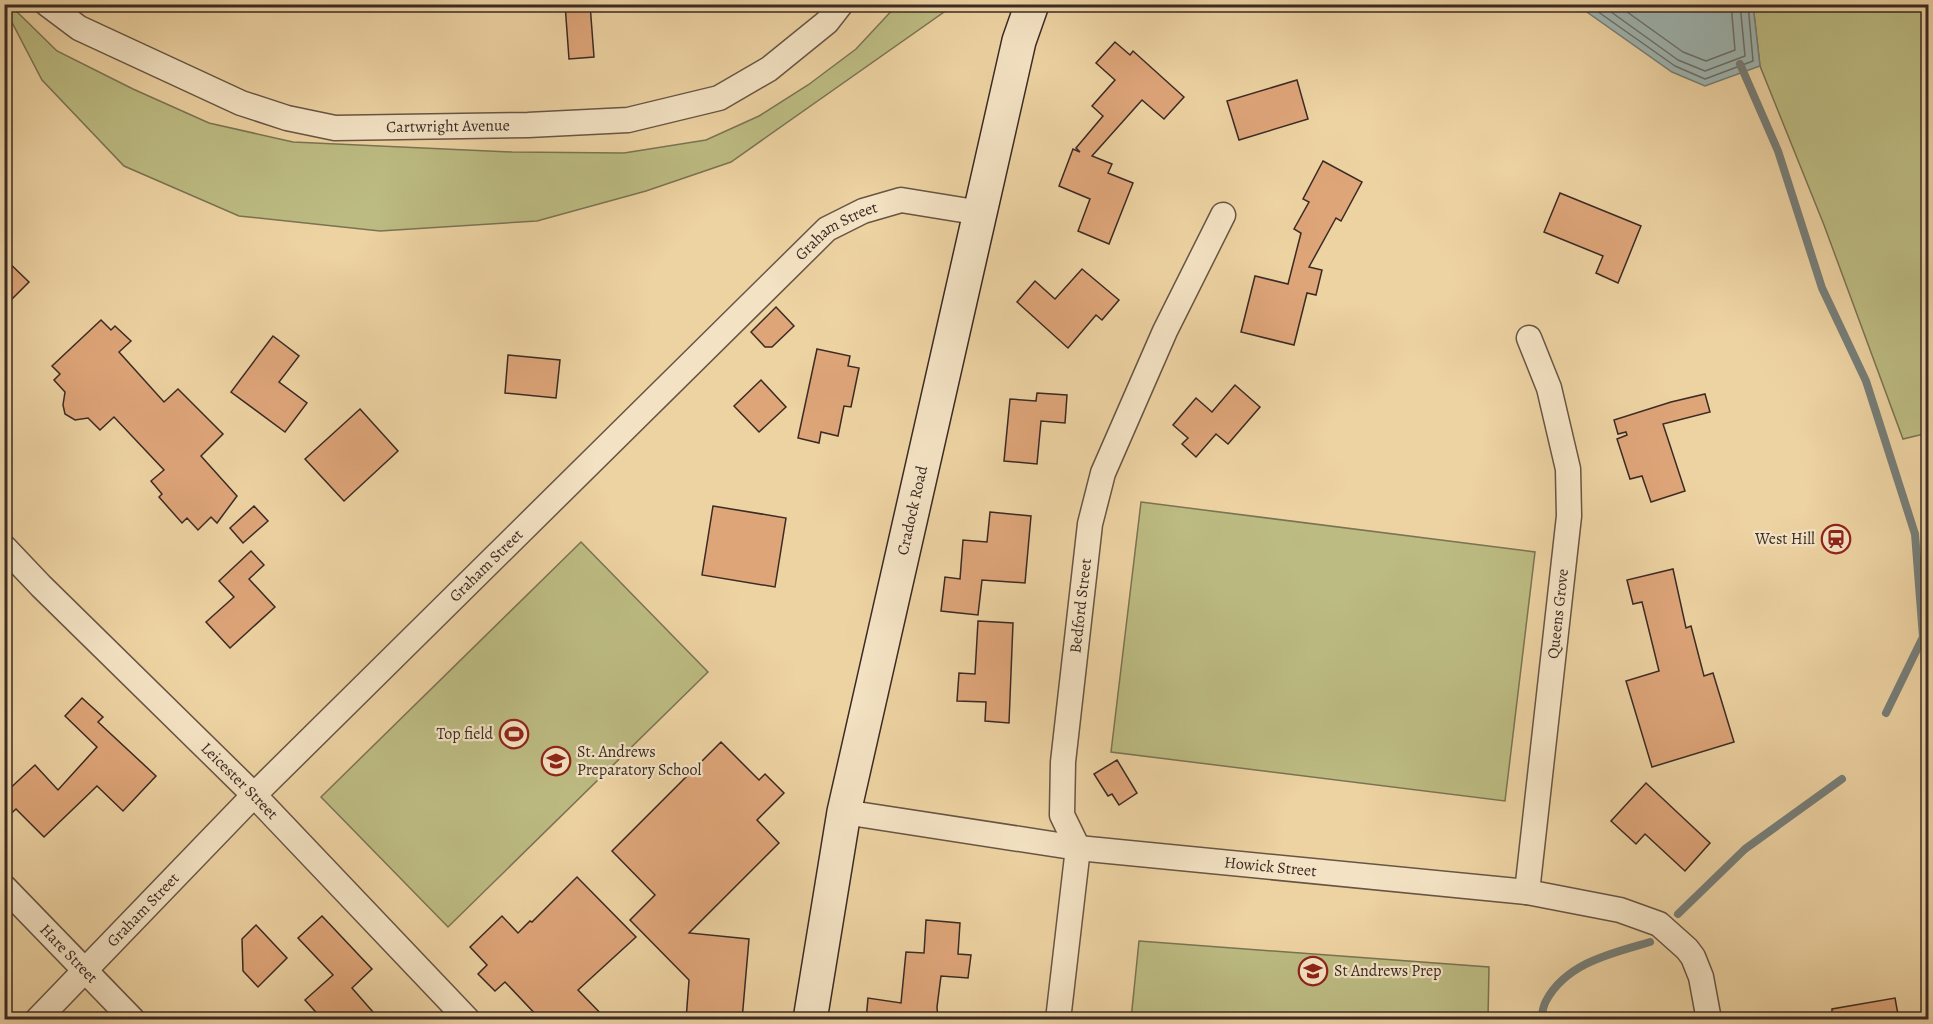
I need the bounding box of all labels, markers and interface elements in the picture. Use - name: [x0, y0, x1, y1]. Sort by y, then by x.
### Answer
- street label: Cartwright Avenue: [386, 114, 510, 138]
- street label: Graham Street: [790, 196, 880, 266]
- street label: Cradock Road: [892, 463, 933, 557]
- station icon: West Hill: [1820, 523, 1852, 555]
- street label: Graham Street: [444, 524, 528, 607]
- place label: West Hill: [1754, 528, 1815, 550]
- street label: Bedford Street: [1064, 557, 1097, 654]
- street label: Queens Grove: [1542, 567, 1574, 660]
- sports icon: Top field: [498, 718, 530, 750]
- place label: Top field: [437, 723, 493, 745]
- street label: Leicester Street: [196, 738, 283, 825]
- place label: St. Andrews Preparatory School: [577, 741, 701, 781]
- school or university icon: St. Andrews Preparatory School: [540, 745, 572, 777]
- street label: Howick Street: [1223, 851, 1317, 882]
- street label: Graham Street: [102, 868, 184, 952]
- street label: Hare Street: [35, 919, 103, 988]
- school or university icon: St Andrews Prep: [1297, 955, 1329, 987]
- place label: St Andrews Prep: [1334, 960, 1442, 982]

